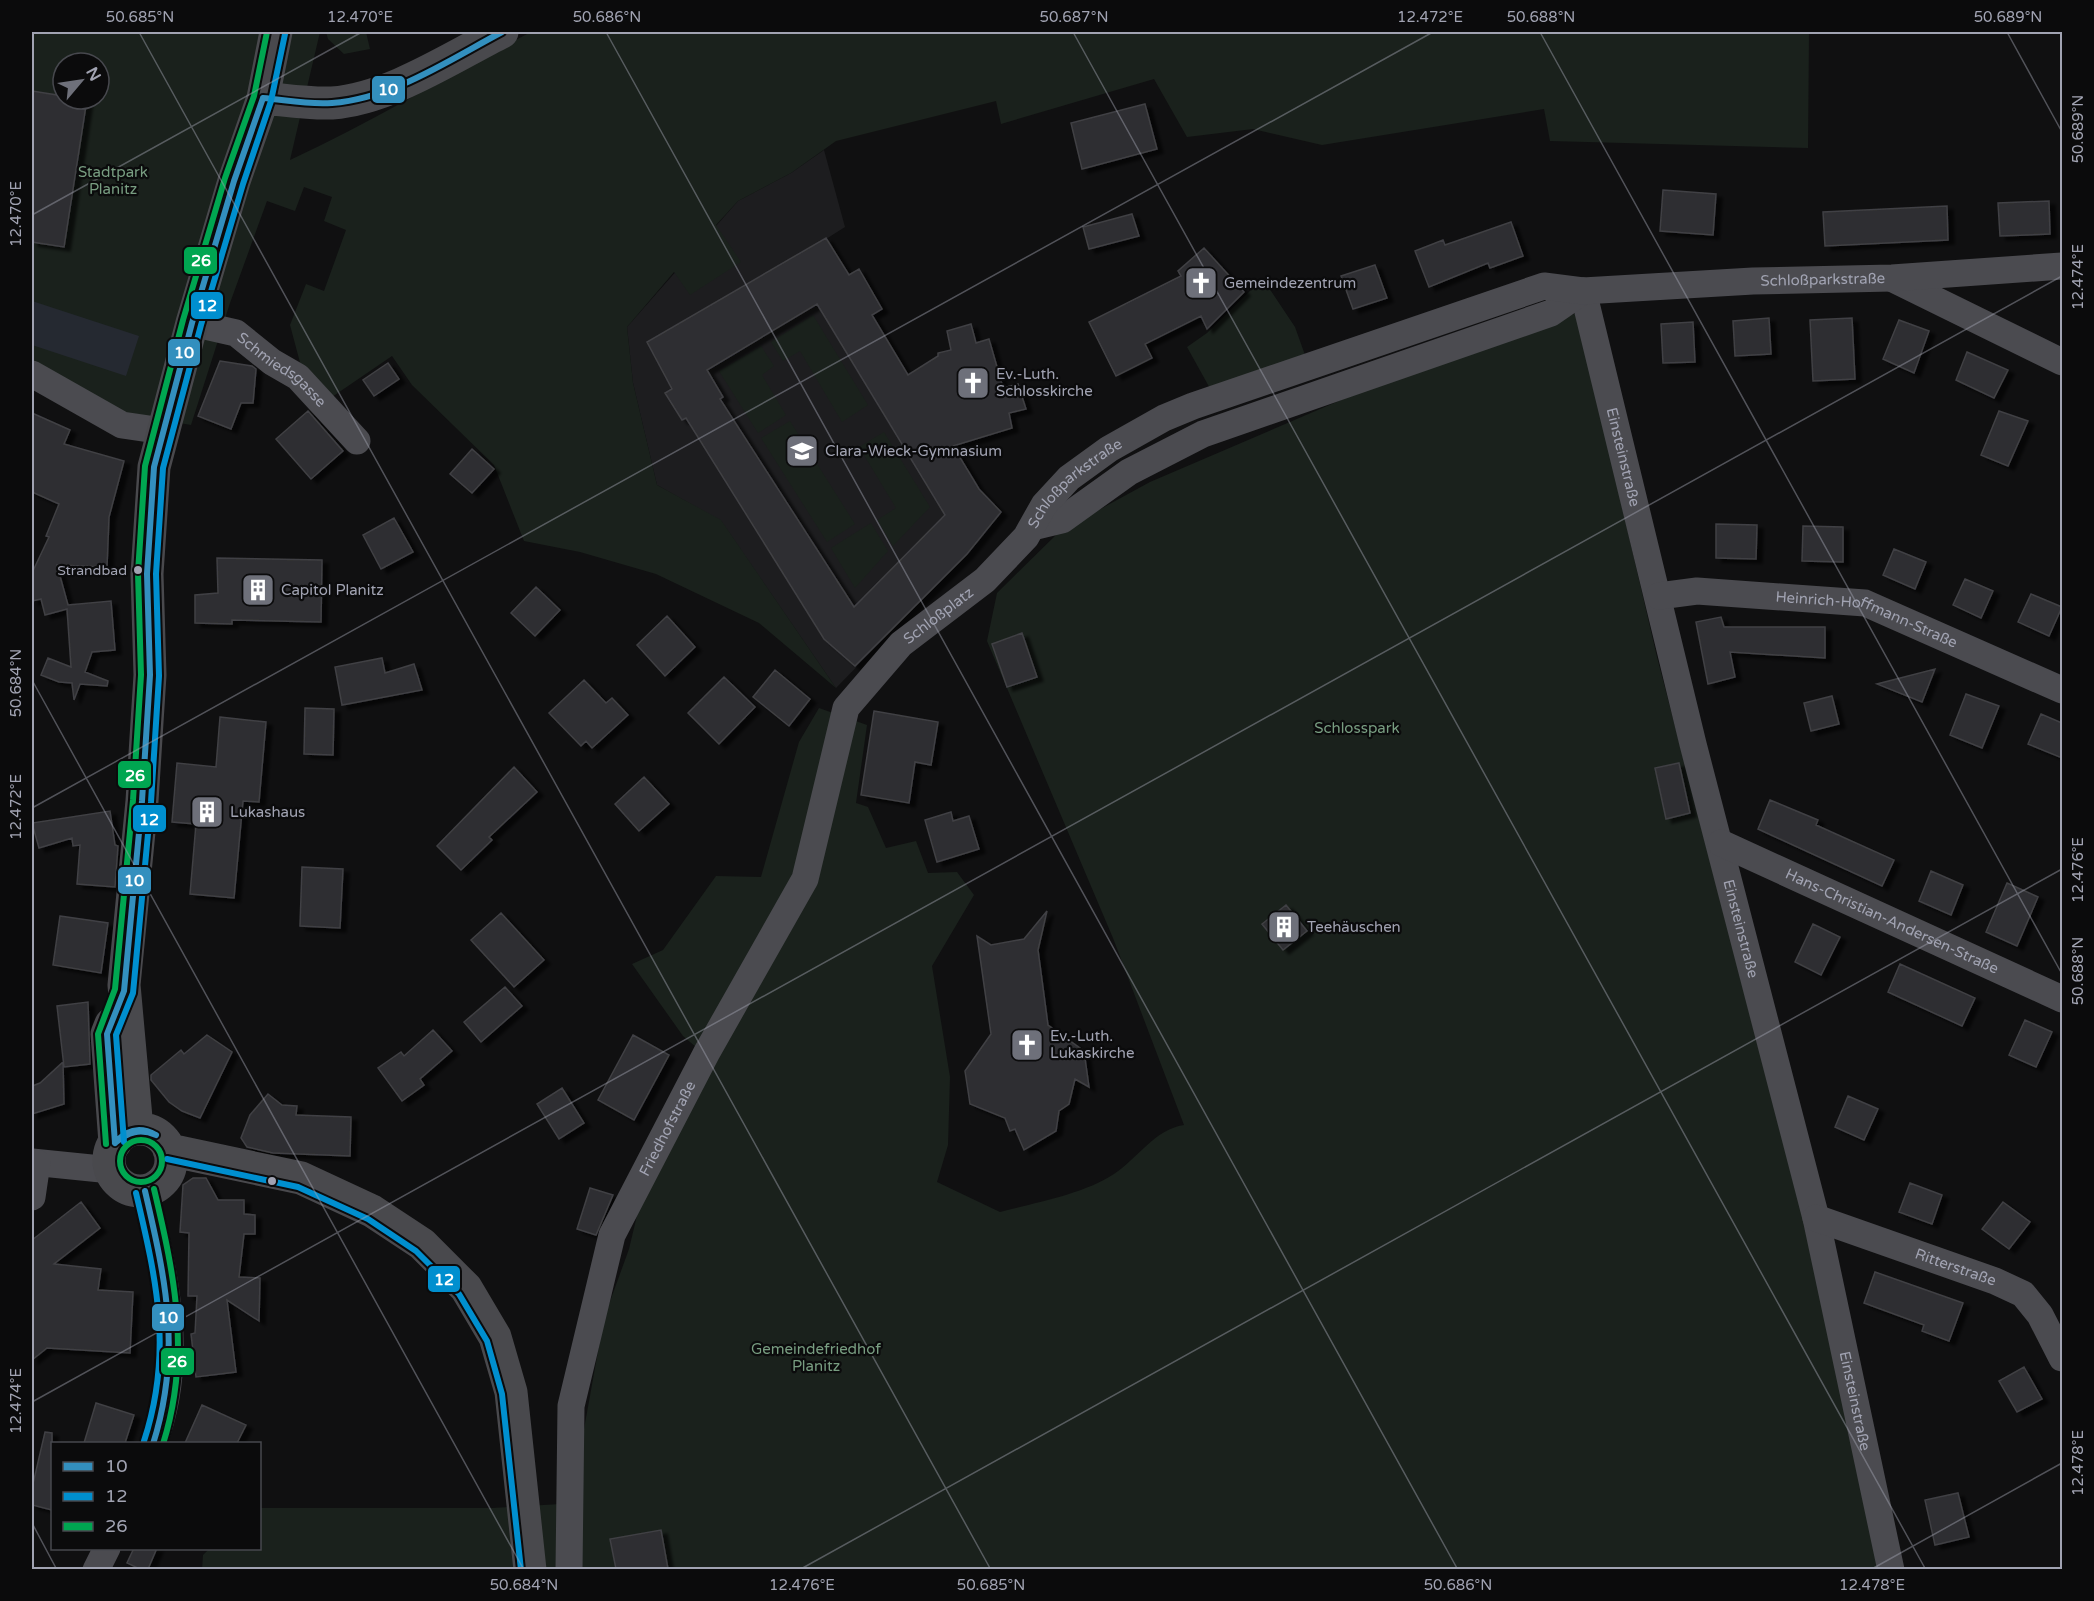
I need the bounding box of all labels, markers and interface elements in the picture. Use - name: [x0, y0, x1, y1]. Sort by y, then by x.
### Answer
- text: 50.685°N: [106, 8, 174, 26]
- text: 12.470°E: [327, 8, 393, 26]
- text: 50.686°N: [573, 8, 641, 26]
- text: 50.687°N: [1039, 8, 1109, 26]
- text: 12.472°E: [1397, 8, 1463, 26]
- text: 50.688°N: [1507, 8, 1575, 26]
- text: 50.689°N: [1974, 8, 2042, 26]
- north arrow: [51, 51, 111, 111]
- text: N: [81, 64, 105, 85]
- line badge: 10: [371, 75, 406, 104]
- text: 10: [378, 80, 398, 100]
- text: 50.689°N: [2069, 95, 2087, 163]
- park label: Stadtpark Planitz: [78, 163, 148, 198]
- text: 12.470°E: [7, 181, 25, 247]
- text: 12.474°E: [2069, 244, 2087, 310]
- line badge: 26: [183, 246, 218, 275]
- text: 26: [191, 251, 211, 271]
- church icon: Gemeindezentrum: [1183, 265, 1219, 301]
- street label: Schloßparkstraße: [1760, 269, 1885, 290]
- place label: Gemeindezentrum: [1224, 274, 1356, 292]
- line badge: 12: [190, 291, 224, 320]
- text: 12: [197, 296, 217, 316]
- street label: Schmiedsgasse: [233, 328, 330, 411]
- line badge: 10: [167, 338, 201, 367]
- text: 10: [174, 343, 194, 363]
- church icon: Ev.-Luth. Schlosskirche: [955, 365, 991, 401]
- place label: Ev.-Luth. Schlosskirche: [996, 365, 1093, 400]
- street label: Einsteinstraße: [1603, 406, 1644, 509]
- school or university icon: Clara-Wieck-Gymnasium: [784, 433, 820, 469]
- street label: Schloßparkstraße: [1024, 435, 1125, 531]
- place label: Clara-Wieck-Gymnasium: [825, 442, 1002, 460]
- place label: Strandbad: [57, 562, 127, 579]
- marker: Strandbad: [132, 564, 144, 576]
- building icon: Capitol Planitz: [240, 572, 276, 608]
- place label: Capitol Planitz: [281, 581, 384, 599]
- street label: Schloßplatz: [900, 583, 977, 648]
- street label: Heinrich-Hoffmann-Straße: [1775, 588, 1960, 652]
- text: 50.684°N: [7, 649, 25, 717]
- park label: Schlosspark: [1314, 719, 1400, 737]
- line badge: 26: [117, 760, 152, 789]
- text: 26: [125, 766, 145, 786]
- text: 12.472°E: [7, 774, 25, 840]
- building icon: Lukashaus: [189, 794, 225, 830]
- place label: Lukashaus: [230, 803, 305, 821]
- line badge: 12: [132, 804, 167, 833]
- text: 12: [139, 810, 159, 830]
- text: 12.476°E: [2069, 837, 2087, 903]
- street label: Hans-Christian-Andersen-Straße: [1782, 865, 2001, 978]
- line badge: 10: [117, 866, 152, 895]
- text: 10: [124, 871, 144, 891]
- street label: Einsteinstraße: [1719, 877, 1762, 980]
- building icon: Teehäuschen: [1266, 909, 1302, 945]
- place label: Teehäuschen: [1307, 918, 1401, 936]
- text: 50.688°N: [2069, 937, 2087, 1005]
- church icon: Ev.-Luth. Lukaskirche: [1009, 1027, 1045, 1063]
- place label: Ev.-Luth. Lukaskirche: [1050, 1027, 1134, 1062]
- street label: Friedhofstraße: [635, 1078, 699, 1179]
- unlabelled marker: [266, 1175, 278, 1187]
- street label: Ritterstraße: [1913, 1245, 1999, 1290]
- line badge: 12: [427, 1265, 461, 1293]
- text: 12: [434, 1270, 454, 1290]
- line badge: 10: [151, 1303, 185, 1332]
- text: 10: [158, 1308, 178, 1328]
- park label: Gemeindefriedhof Planitz: [751, 1340, 881, 1375]
- line badge: 26: [160, 1347, 195, 1376]
- street label: Einsteinstraße: [1836, 1350, 1874, 1452]
- text: 26: [167, 1352, 187, 1372]
- text: 12.474°E: [7, 1368, 25, 1434]
- text: 12.478°E: [2069, 1430, 2087, 1496]
- legend: [51, 1442, 261, 1550]
- text: 10: [105, 1455, 128, 1477]
- text: 12: [105, 1485, 128, 1507]
- text: 26: [105, 1515, 128, 1537]
- text: 50.684°N: [490, 1576, 558, 1594]
- text: 12.476°E: [769, 1576, 835, 1594]
- text: 50.685°N: [957, 1576, 1025, 1594]
- text: 50.686°N: [1424, 1576, 1492, 1594]
- text: 12.478°E: [1839, 1576, 1905, 1594]

